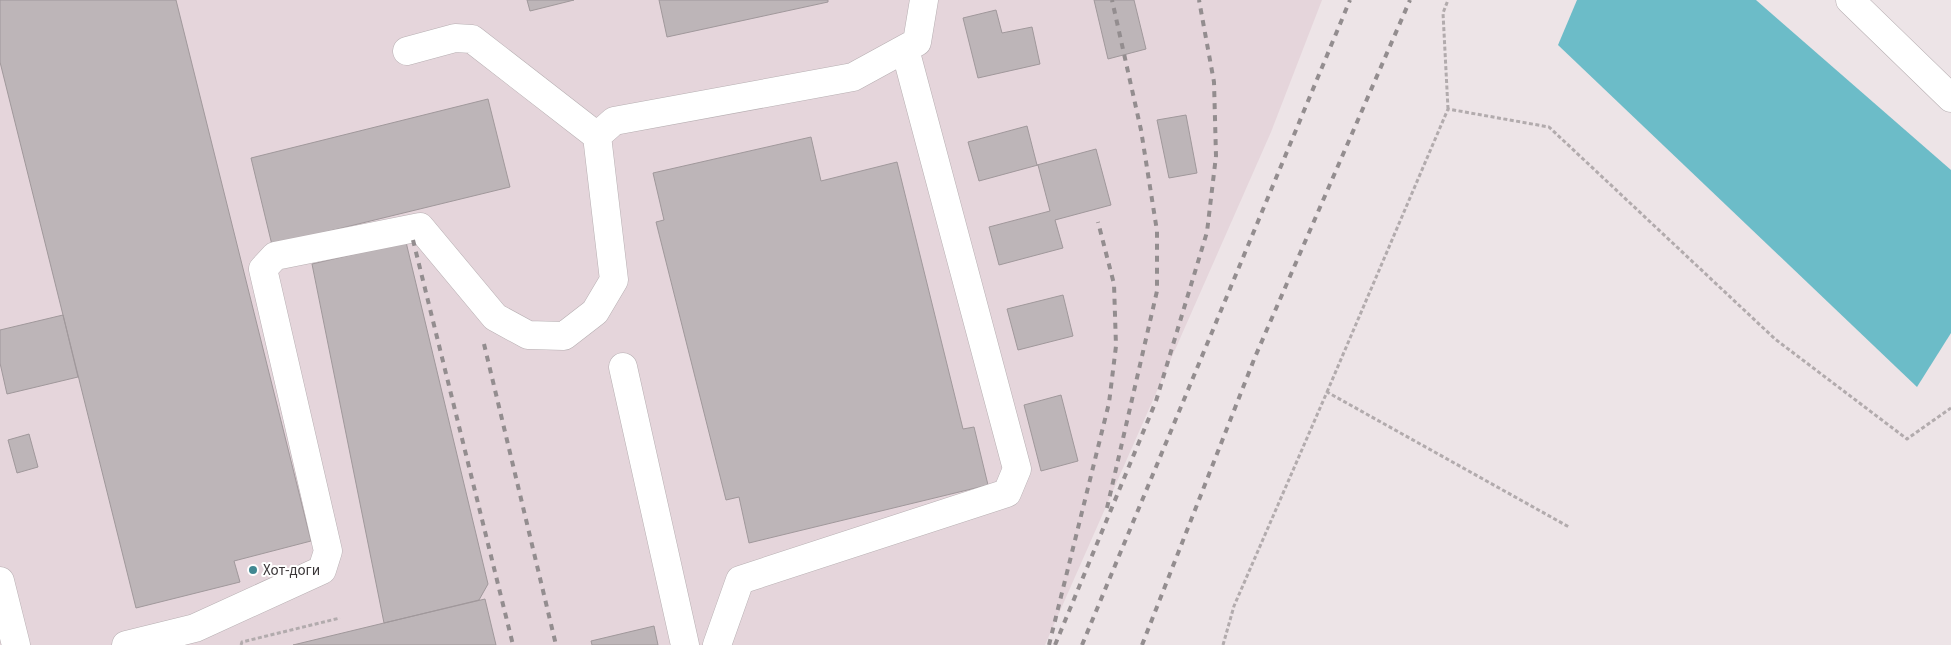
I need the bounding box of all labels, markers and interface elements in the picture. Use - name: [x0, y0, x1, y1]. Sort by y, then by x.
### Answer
- place label: Хот-доги: [263, 560, 320, 581]
- marker: Хот-доги: [247, 564, 259, 576]

